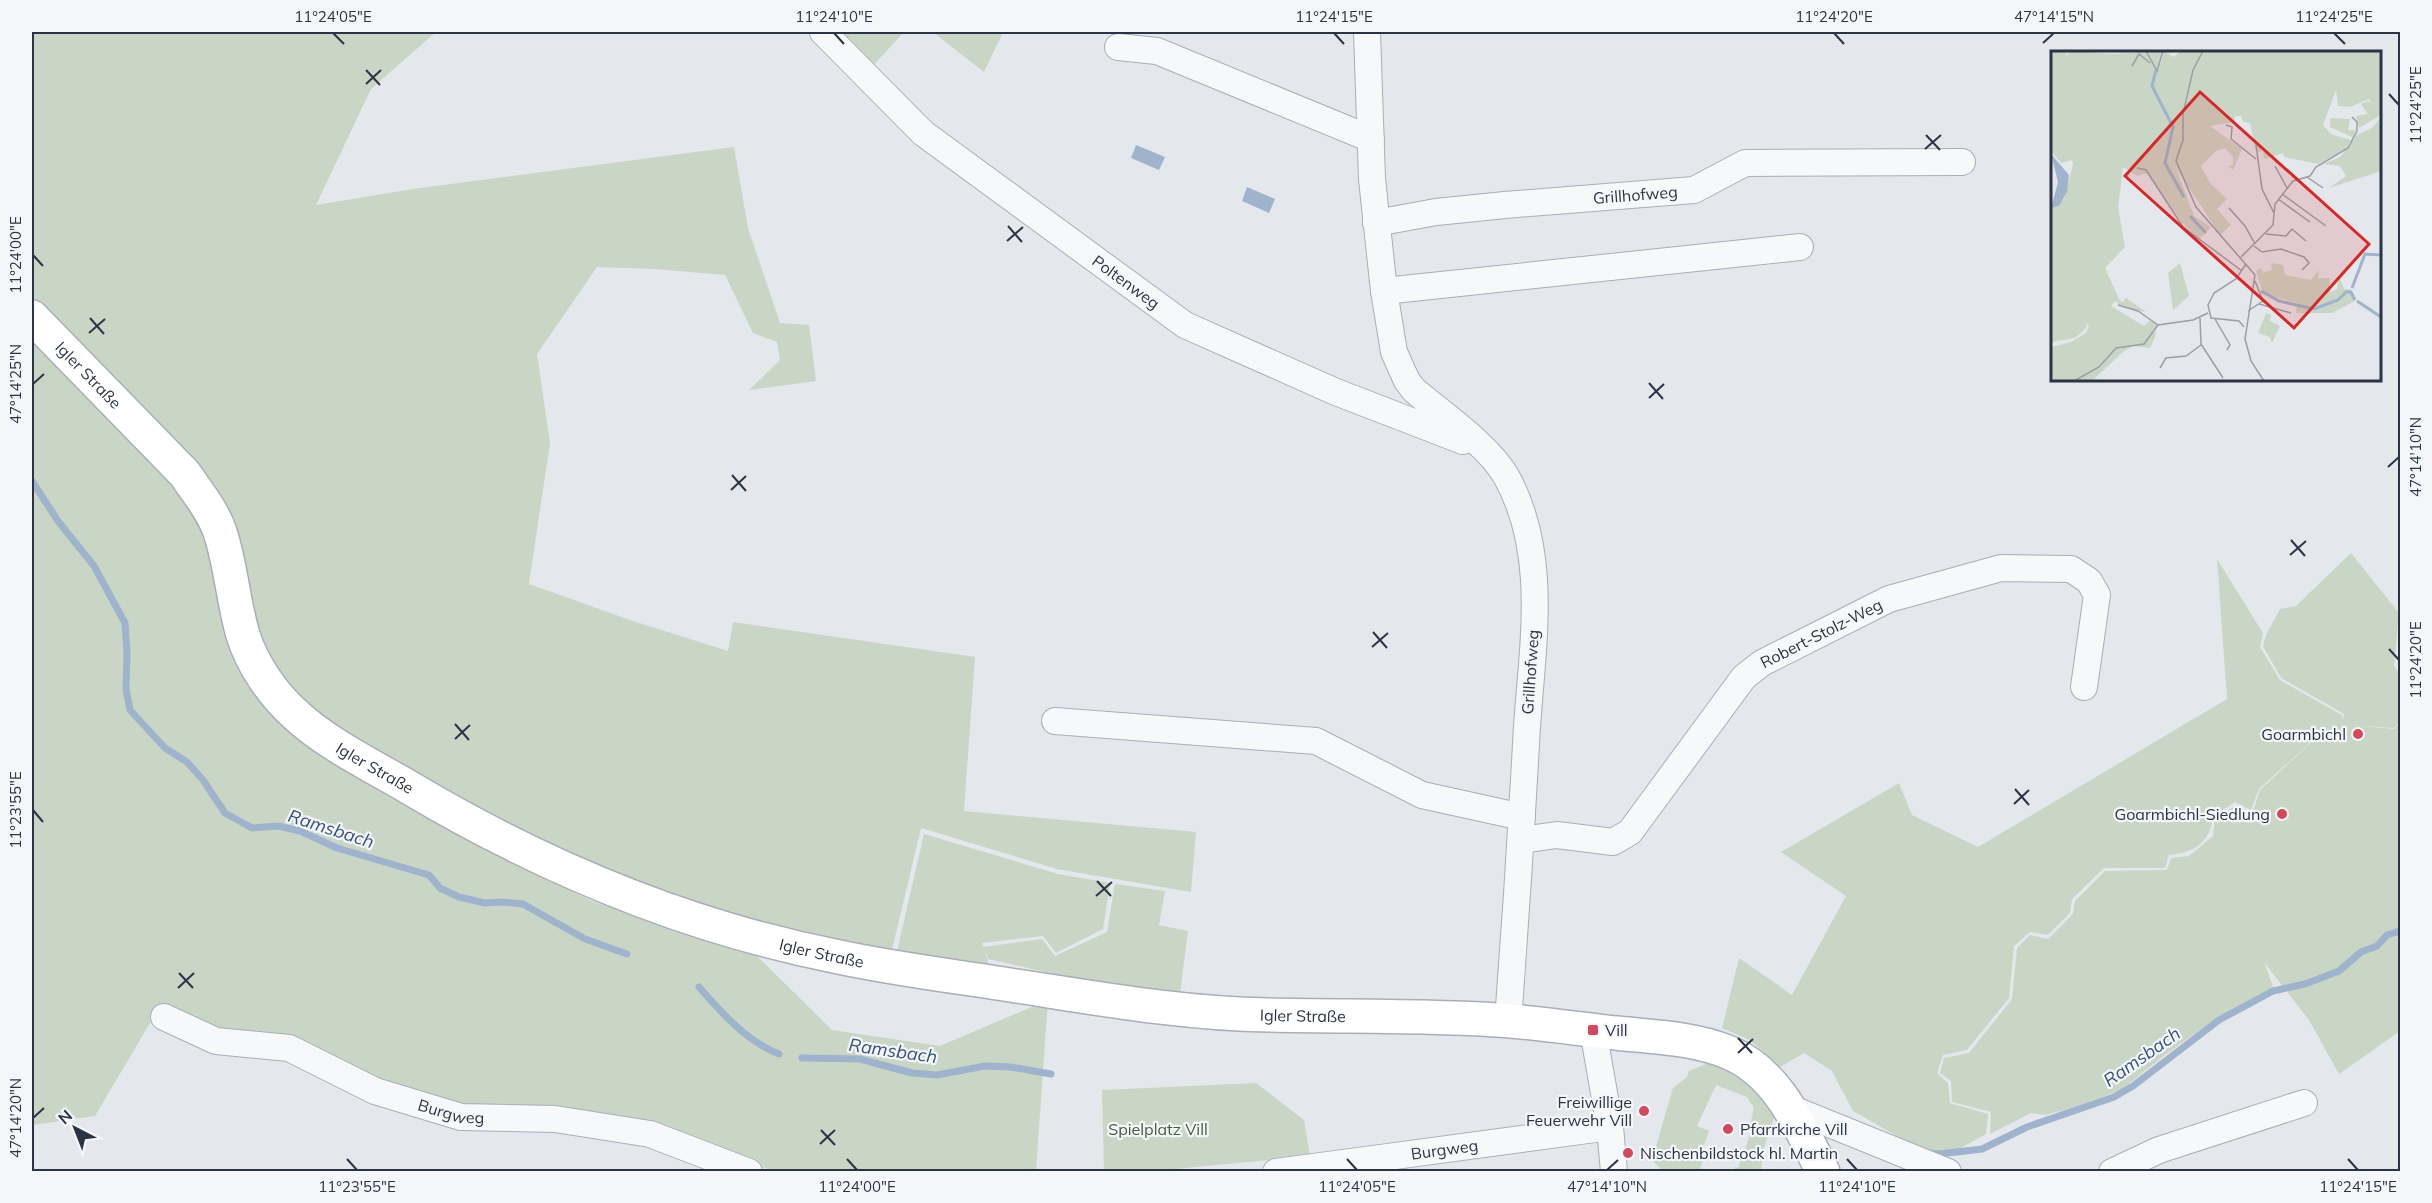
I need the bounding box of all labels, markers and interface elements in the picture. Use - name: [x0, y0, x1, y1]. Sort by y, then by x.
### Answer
- text: 11°24'05"E: [294, 7, 372, 26]
- text: 11°24'10"E: [795, 7, 873, 26]
- text: 11°24'15"E: [1295, 7, 1373, 26]
- text: 11°24'20"E: [1795, 7, 1873, 26]
- text: 47°14'15"N: [2014, 7, 2094, 26]
- text: 11°24'25"E: [2295, 7, 2373, 26]
- inset map: [2051, 51, 2381, 381]
- text: 11°24'25"E: [2406, 66, 2425, 144]
- street label: Grillhofweg: [1592, 181, 1678, 208]
- text: 11°24'00"E: [6, 216, 25, 294]
- street label: Poltenweg: [1088, 251, 1164, 313]
- street label: Igler Straße: [51, 337, 126, 413]
- text: 47°14'25"N: [6, 344, 25, 424]
- text: 47°14'10"N: [2406, 417, 2425, 497]
- street label: Robert-Stolz-Weg: [1757, 594, 1886, 672]
- text: 11°24'20"E: [2406, 621, 2425, 699]
- street label: Grillhofweg: [1517, 629, 1543, 715]
- place label: Goarmbichl: [2261, 724, 2346, 744]
- marker: Goarmbichl: [2351, 727, 2365, 741]
- street label: Igler Straße: [332, 738, 417, 798]
- text: 11°23'55"E: [6, 771, 25, 849]
- water label: Ramsbach: [285, 804, 377, 853]
- place label: Goarmbichl-Siedlung: [2115, 804, 2270, 824]
- marker: Goarmbichl-Siedlung: [2275, 807, 2289, 821]
- street label: Igler Straße: [777, 934, 866, 972]
- street label: Igler Straße: [1260, 1005, 1346, 1026]
- place label: Vill: [1605, 1020, 1628, 1040]
- water label: Ramsbach: [2099, 1022, 2185, 1092]
- marker: Vill: [1586, 1023, 1600, 1037]
- water label: Ramsbach: [847, 1033, 939, 1068]
- text: 47°14'20"N: [6, 1078, 25, 1158]
- place label: Freiwillige Feuerwehr Vill: [1526, 1092, 1632, 1130]
- street label: Burgweg: [416, 1095, 484, 1128]
- north arrow: [45, 1098, 105, 1158]
- marker: Freiwillige Feuerwehr Vill: [1637, 1104, 1651, 1118]
- text: N: [54, 1105, 76, 1128]
- park label: Spielplatz Vill: [1108, 1119, 1208, 1139]
- place label: Pfarrkirche Vill: [1740, 1119, 1847, 1139]
- marker: Pfarrkirche Vill: [1721, 1122, 1735, 1136]
- street label: Burgweg: [1410, 1135, 1479, 1164]
- place label: Nischenbildstock hl. Martin: [1640, 1143, 1838, 1163]
- marker: Nischenbildstock hl. Martin: [1621, 1146, 1635, 1160]
- text: 11°23'55"E: [318, 1177, 396, 1196]
- text: 11°24'00"E: [818, 1177, 896, 1196]
- text: 11°24'05"E: [1318, 1177, 1396, 1196]
- text: 47°14'10"N: [1567, 1177, 1647, 1196]
- text: 11°24'10"E: [1818, 1177, 1896, 1196]
- text: 11°24'15"E: [2319, 1177, 2397, 1196]

